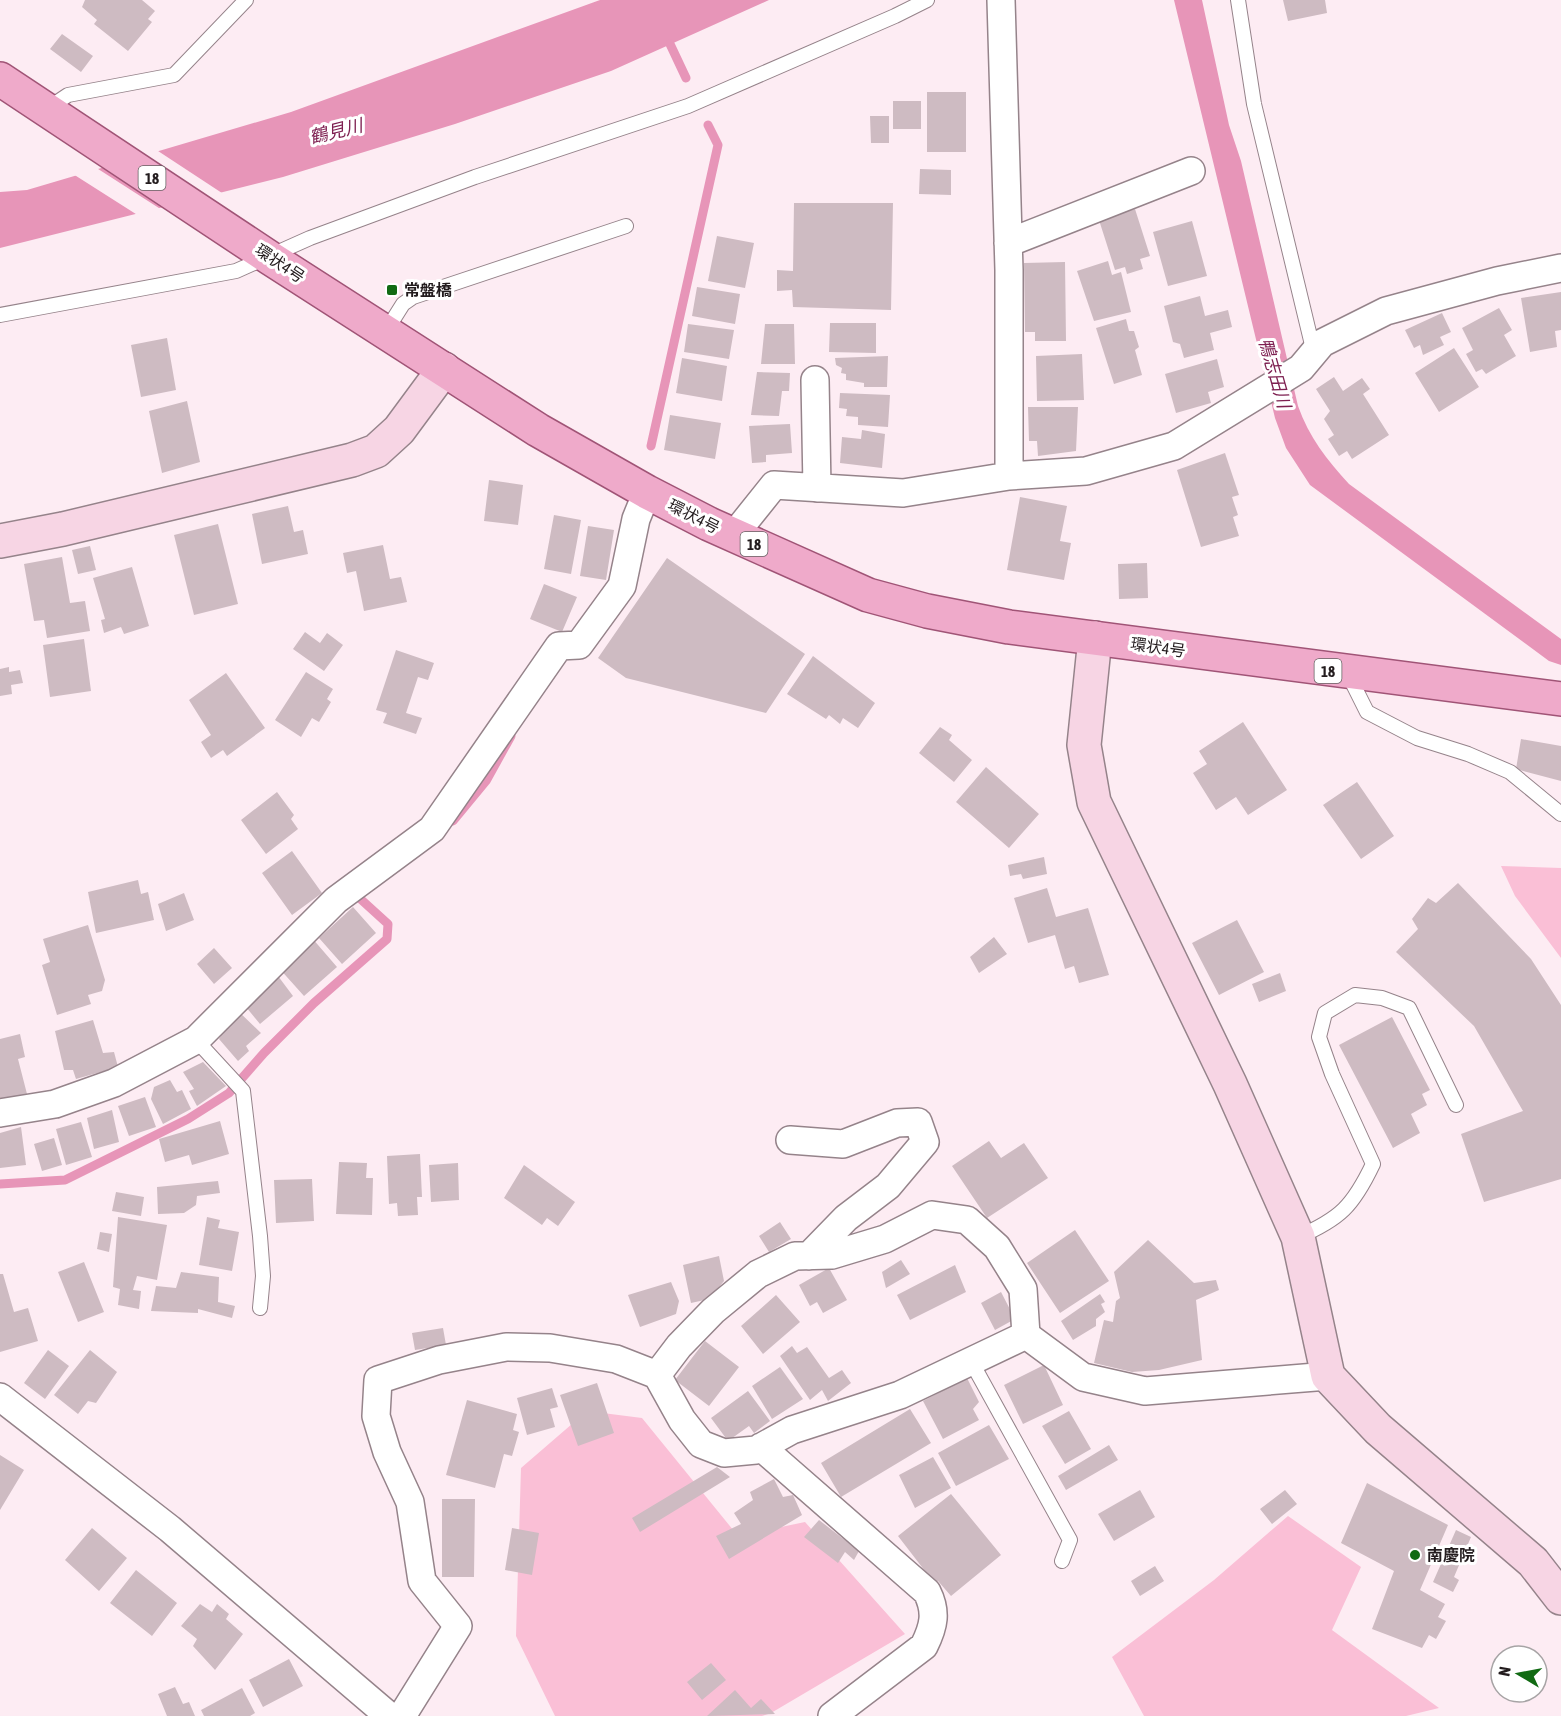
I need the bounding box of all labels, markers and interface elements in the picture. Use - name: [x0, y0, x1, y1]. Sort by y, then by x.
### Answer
- water label: 鶴見川: [307, 114, 367, 148]
- road number: 18: [138, 166, 166, 190]
- street label: 環状4号: [252, 240, 308, 286]
- place label: 常盤橋: [404, 281, 452, 299]
- marker: 常盤橋: [385, 283, 399, 297]
- water label: 鴨志田川: [1255, 336, 1296, 412]
- street label: 環状4号: [665, 495, 723, 537]
- road number: 18: [740, 532, 768, 556]
- street label: 環状4号: [1129, 634, 1187, 660]
- road number: 18: [1314, 659, 1342, 683]
- place label: 南慶院: [1427, 1546, 1475, 1564]
- marker: 南慶院: [1408, 1548, 1422, 1562]
- north arrow: [1489, 1644, 1549, 1704]
- text: N: [1495, 1665, 1514, 1678]

